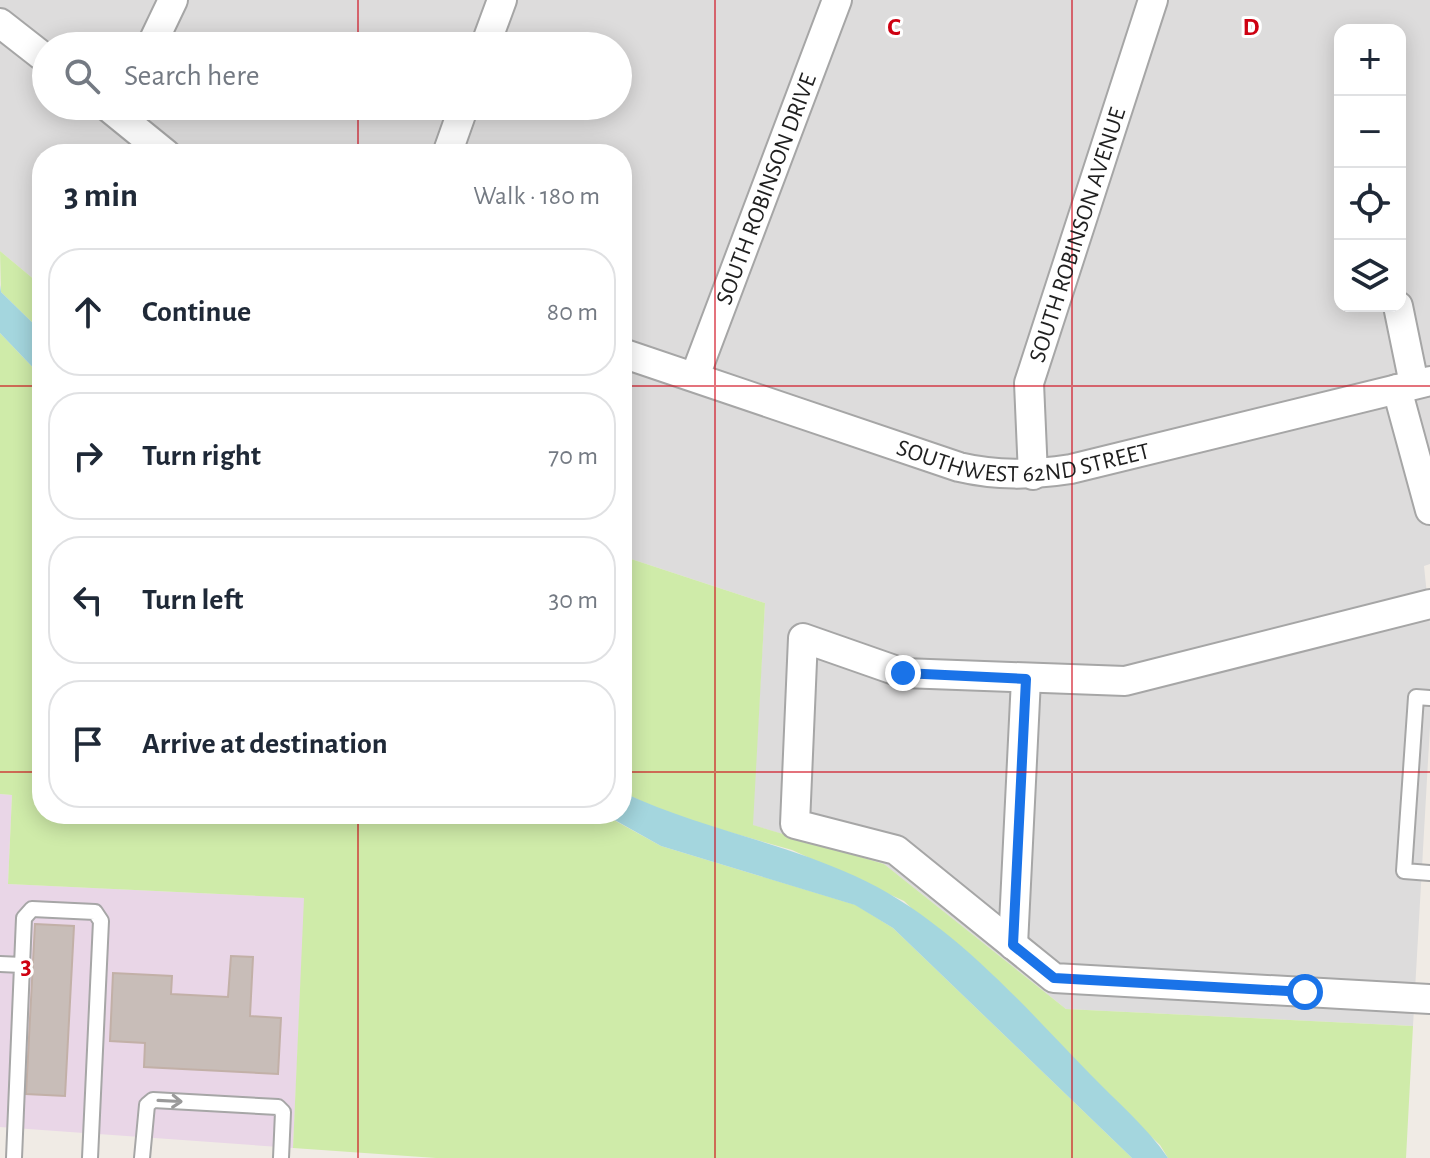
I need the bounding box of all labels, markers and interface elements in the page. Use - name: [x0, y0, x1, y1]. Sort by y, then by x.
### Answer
- text: C: [887, 14, 901, 40]
- text: D: [1242, 14, 1260, 40]
- map controls: [1334, 24, 1406, 312]
- button: +: [1334, 24, 1406, 96]
- search box: [32, 32, 632, 120]
- icon: search: [60, 54, 104, 98]
- text: Search here: [124, 61, 260, 91]
- street label: SOUTH ROBINSON DRIVE: [712, 70, 821, 308]
- button: −: [1334, 96, 1406, 168]
- street label: SOUTH ROBINSON AVENUE: [1026, 104, 1131, 365]
- button: locate: [1334, 168, 1406, 240]
- text: 3 min: [64, 179, 138, 213]
- text: Walk · 180 m: [473, 183, 600, 209]
- button: layers: [1334, 240, 1406, 312]
- icon: ahead: [66, 290, 110, 334]
- text: Continue: [142, 297, 251, 327]
- text: 80 m: [547, 299, 598, 325]
- icon: right: [66, 434, 110, 478]
- street label: SOUTHWEST 62ND STREET: [893, 436, 1153, 487]
- text: Turn right: [142, 441, 261, 471]
- text: 70 m: [548, 443, 598, 469]
- icon: left: [66, 578, 110, 622]
- text: Turn left: [142, 585, 243, 615]
- text: 30 m: [548, 587, 598, 613]
- route end: [885, 655, 921, 691]
- icon: arrive: [66, 722, 110, 766]
- text: Arrive at destination: [142, 729, 388, 759]
- text: 3: [20, 953, 32, 979]
- route start: [1287, 974, 1323, 1010]
- one-way arrow: [156, 1094, 183, 1109]

